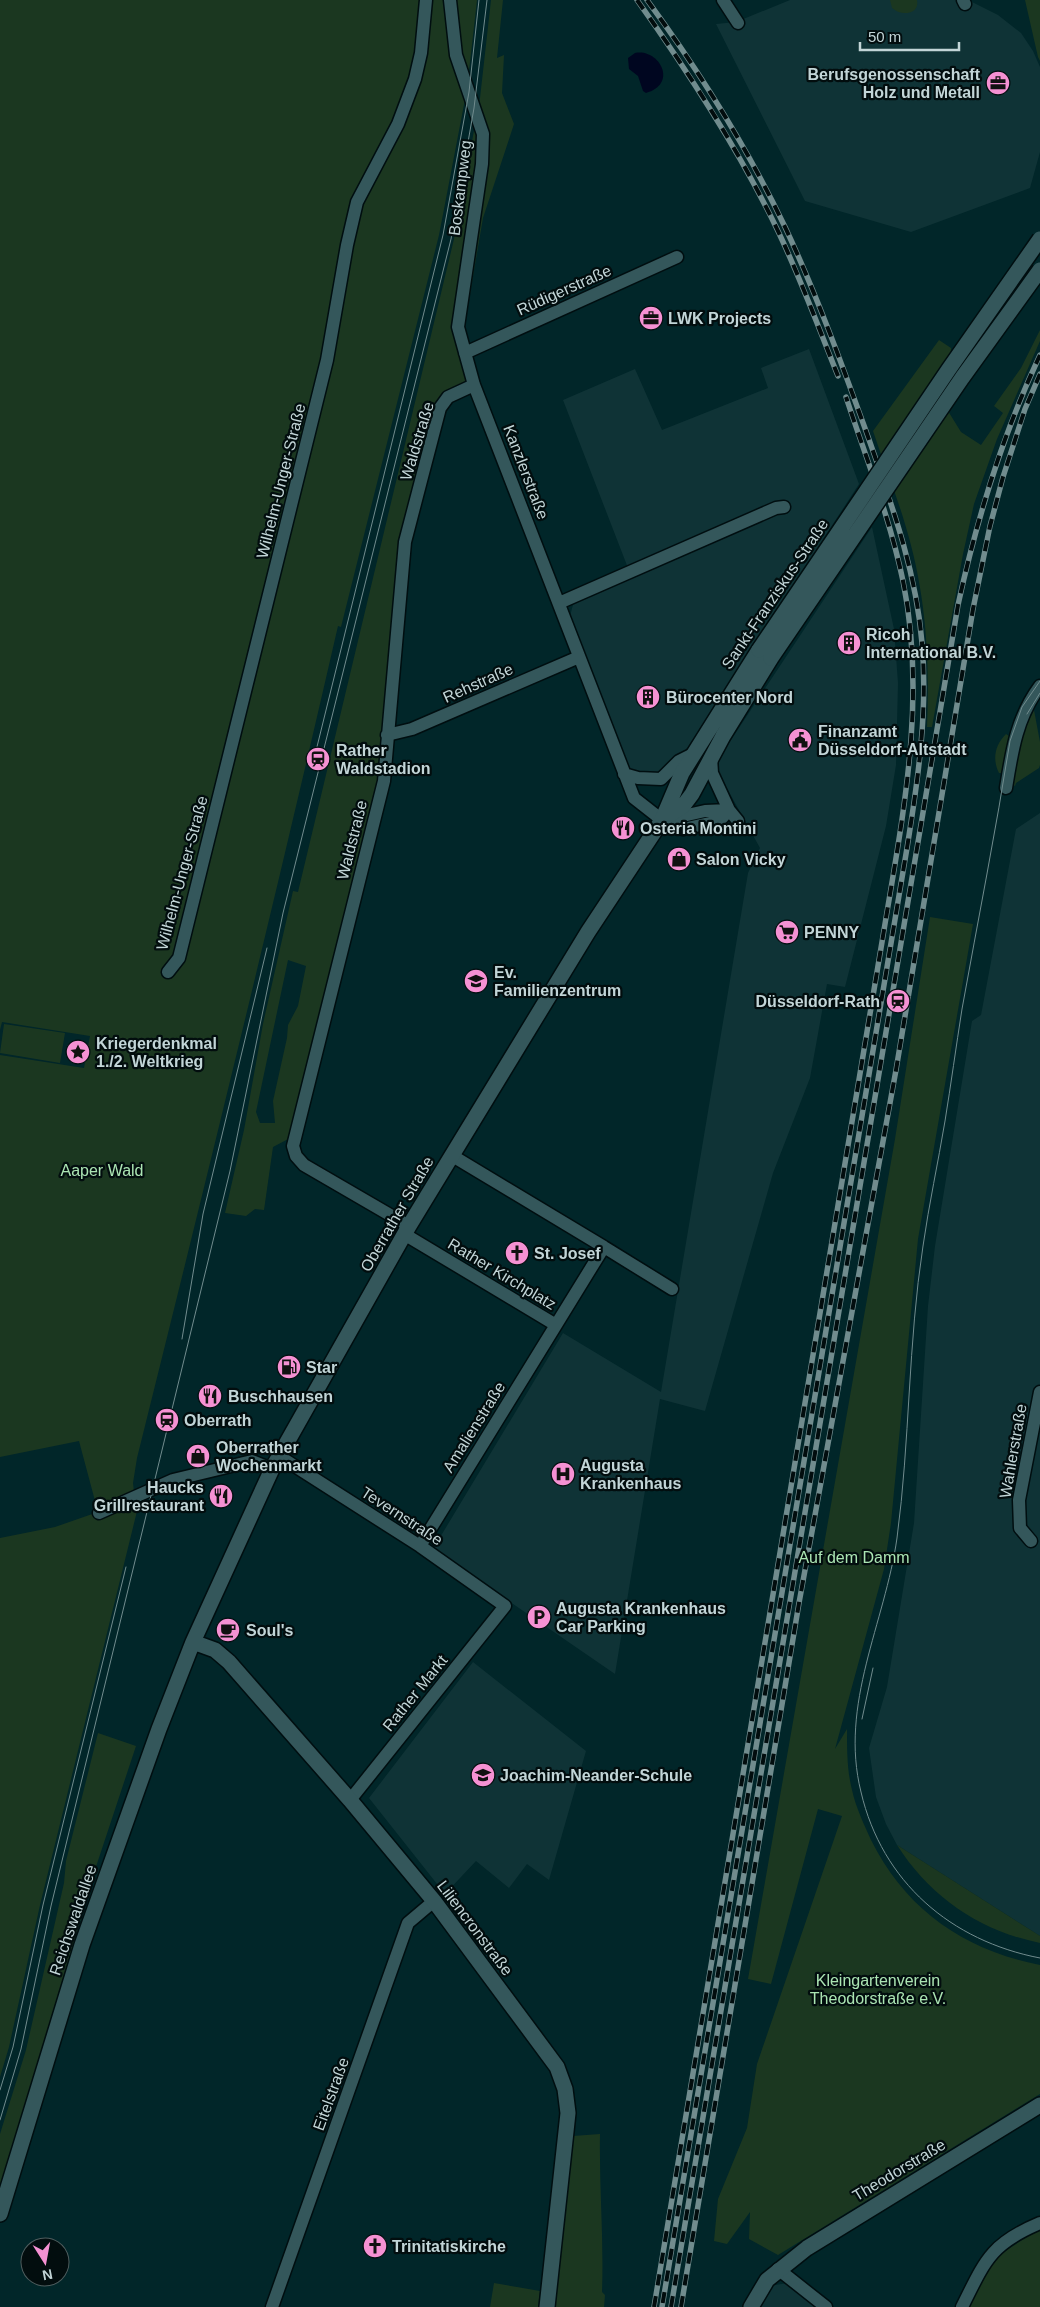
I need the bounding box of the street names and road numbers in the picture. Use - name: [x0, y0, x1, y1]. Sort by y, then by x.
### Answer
- street label: Boskampweg: [446, 139, 474, 237]
- street label: Rüdigerstraße: [514, 262, 614, 318]
- street label: Waldstraße: [397, 400, 437, 482]
- street label: Wilhelm-Unger-Straße: [254, 402, 309, 560]
- street label: Kanzlerstraße: [500, 422, 552, 522]
- street label: Sankt-Franziskus-Straße: [718, 516, 832, 672]
- street label: Rehstraße: [440, 660, 516, 706]
- street label: Wilhelm-Unger-Straße: [153, 794, 211, 952]
- street label: Waldstraße: [334, 798, 370, 881]
- street label: Oberrather Straße: [357, 1153, 437, 1274]
- street label: Rather Kirchplatz: [445, 1235, 559, 1313]
- street label: Amalienstraße: [439, 1379, 509, 1475]
- street label: Wahlerstraße: [996, 1402, 1030, 1499]
- street label: Tevernstraße: [358, 1483, 446, 1549]
- street label: Rather Markt: [379, 1651, 451, 1734]
- street label: Reichswaldallee: [46, 1862, 100, 1977]
- street label: Liliencronstraße: [434, 1877, 516, 1979]
- street label: Eitelstraße: [310, 2055, 352, 2133]
- street label: Theodorstraße: [850, 2136, 948, 2204]

